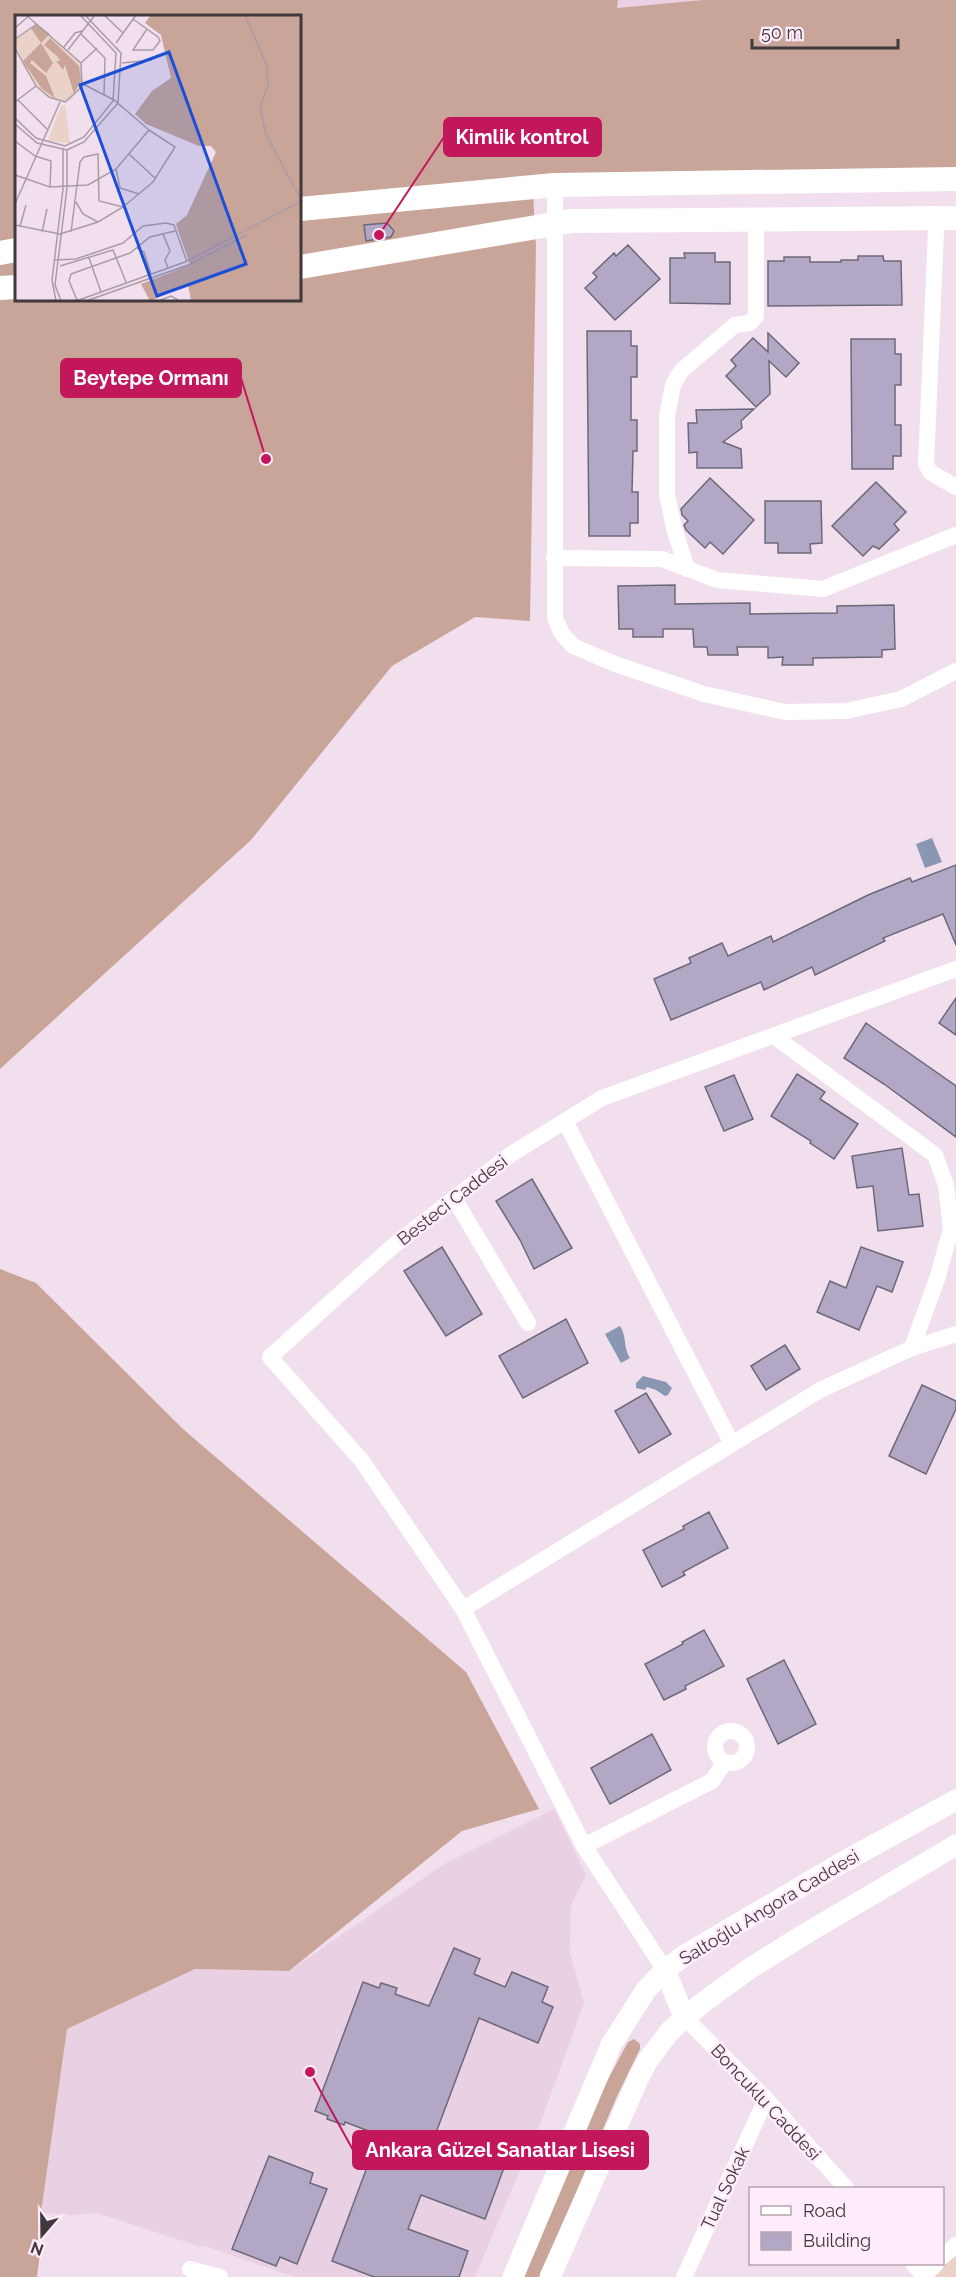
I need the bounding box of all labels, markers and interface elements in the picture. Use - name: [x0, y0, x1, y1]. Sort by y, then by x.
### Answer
- scale bar: [752, 12, 898, 50]
- inset map: [15, 15, 302, 302]
- text: 50 m: [761, 22, 803, 43]
- callout: Kimlik kontrol: [444, 118, 601, 156]
- text: Kimlik kontrol: [455, 125, 589, 149]
- callout: Beytepe Ormanı: [61, 359, 241, 397]
- text: Beytepe Ormanı: [73, 366, 229, 390]
- street label: Besteci Caddesi: [393, 1151, 511, 1249]
- street label: Saltoğlu Angora Caddesi: [675, 1845, 863, 1969]
- street label: Boncuklu Caddesi: [707, 2040, 825, 2164]
- callout: Ankara Güzel Sanatlar Lisesi: [353, 2131, 648, 2169]
- text: Ankara Güzel Sanatlar Lisesi: [365, 2138, 635, 2162]
- street label: Tual Sokak: [697, 2143, 754, 2233]
- legend: [749, 2187, 944, 2265]
- text: Road: [803, 2200, 846, 2221]
- north arrow: [12, 2205, 72, 2265]
- text: Building: [803, 2230, 871, 2251]
- text: N: [28, 2238, 46, 2260]

